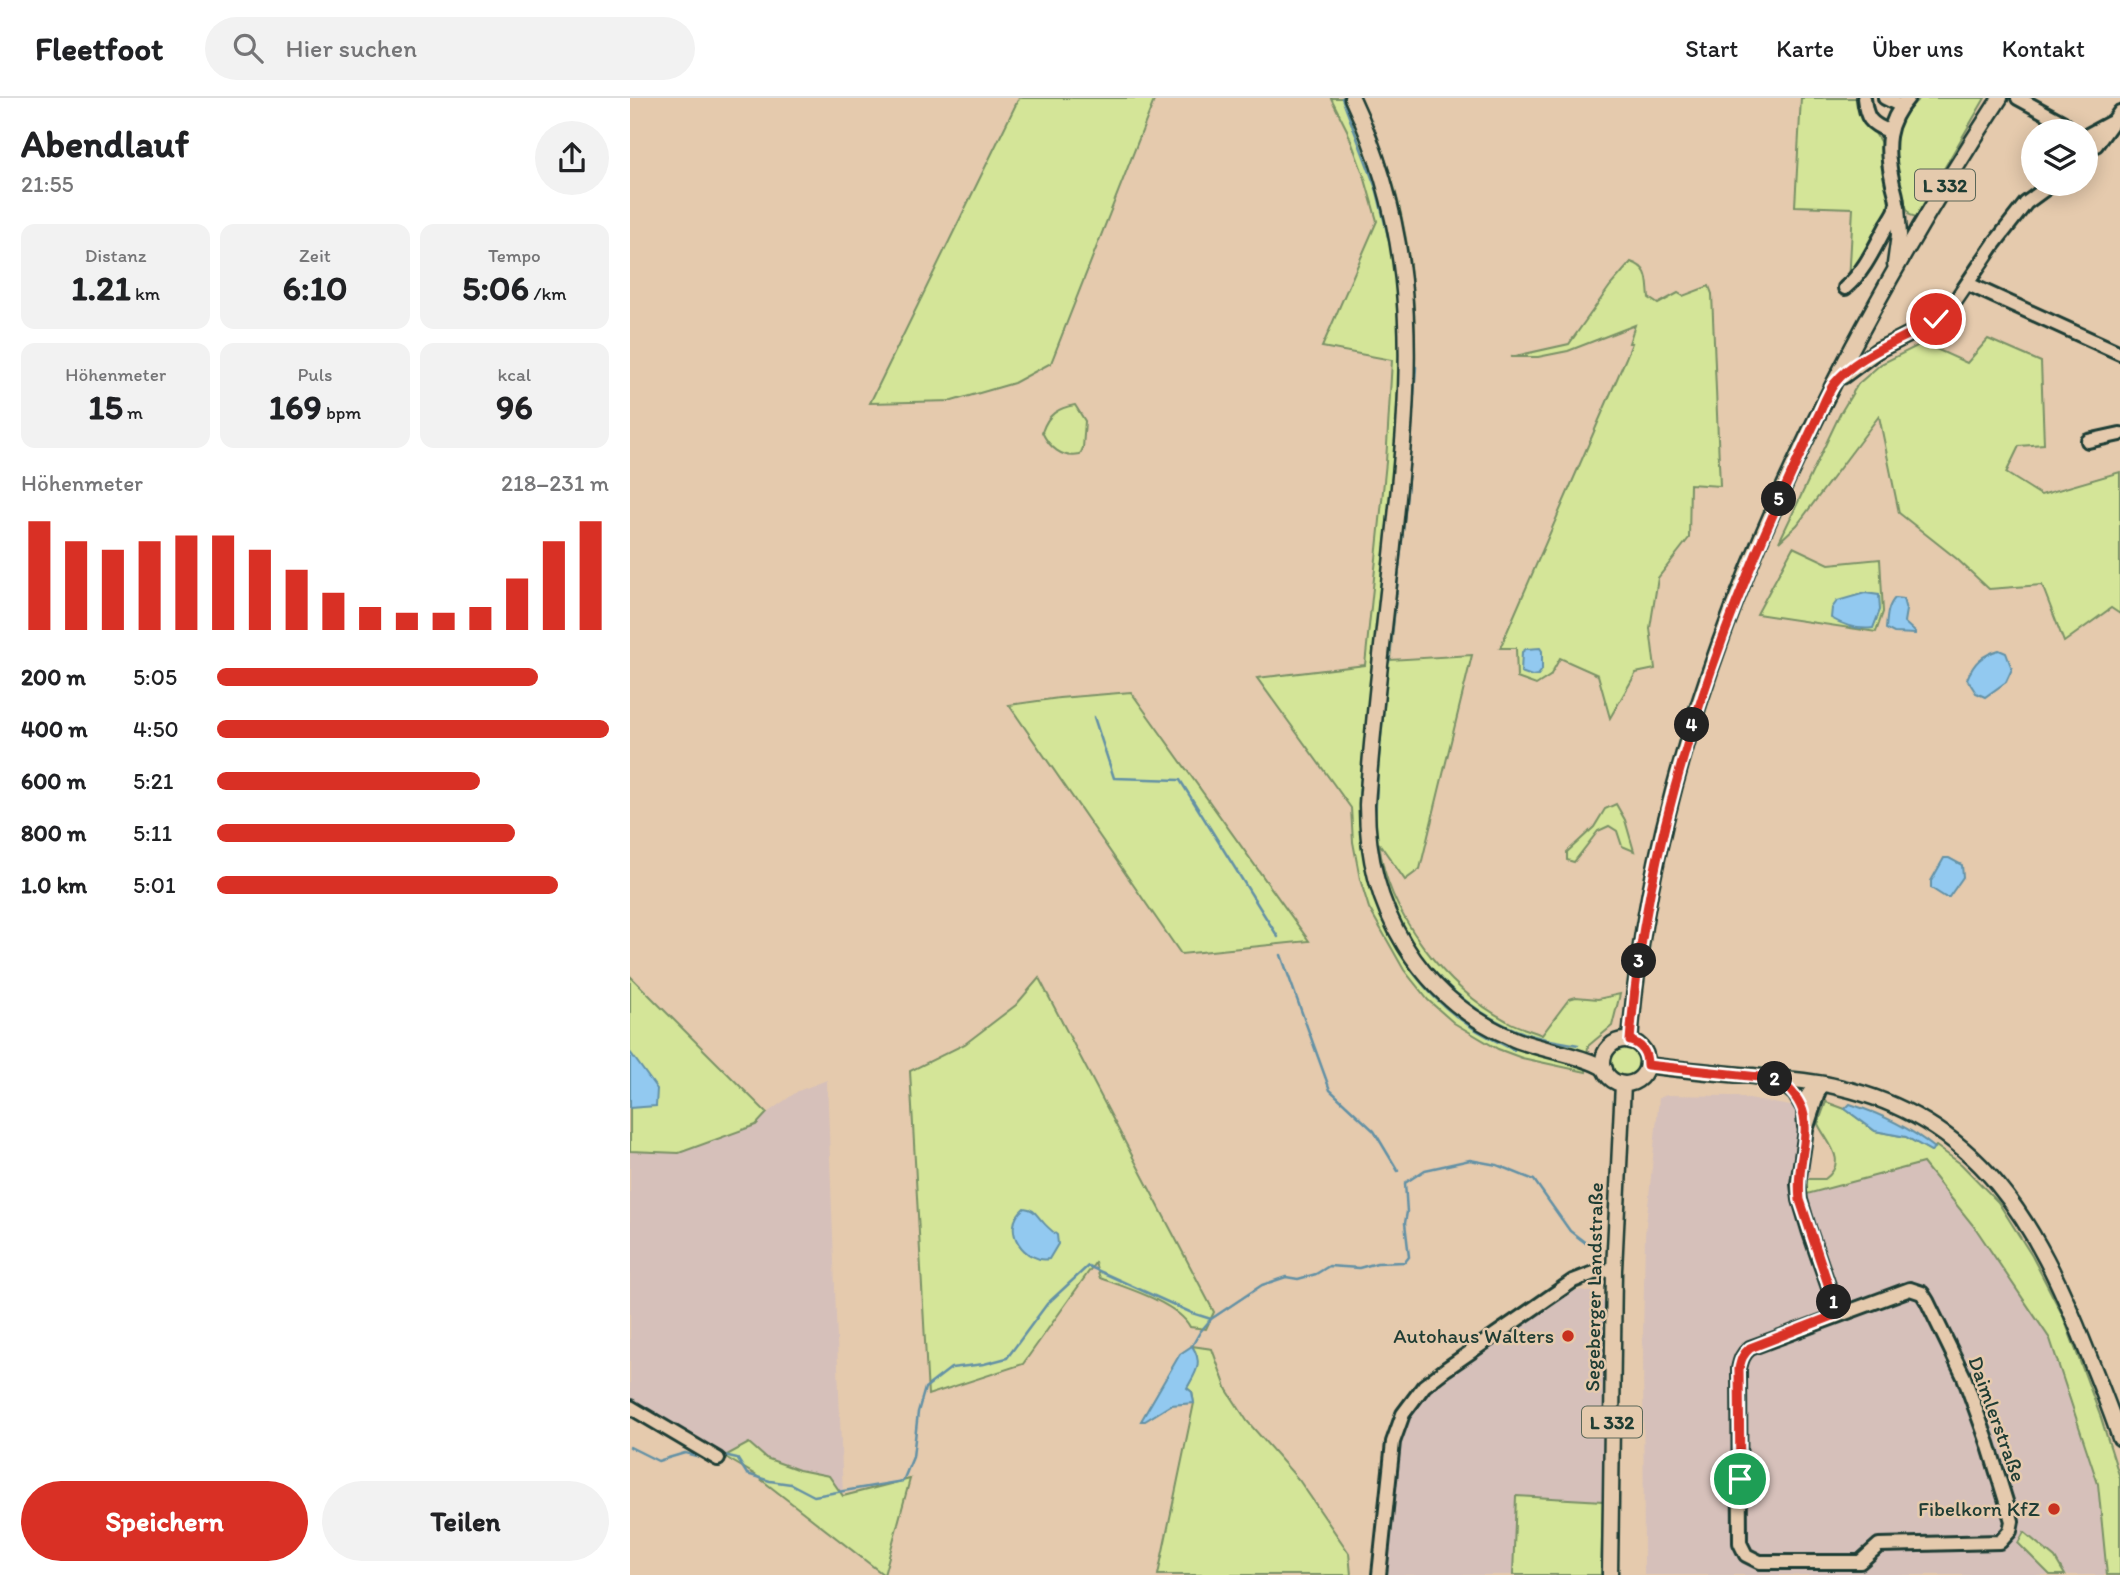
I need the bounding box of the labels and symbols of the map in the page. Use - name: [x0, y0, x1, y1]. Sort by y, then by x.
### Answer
- road number: L 332: [1915, 170, 1975, 200]
- pin: [1906, 289, 1966, 349]
- pin: 5: [1762, 482, 1796, 516]
- pin: 4: [1674, 708, 1710, 742]
- pin: 3: [1622, 944, 1656, 978]
- pin: 2: [1758, 1062, 1792, 1096]
- street label: Segeberger Landstraße: [1579, 1182, 1608, 1392]
- pin: 1: [1816, 1284, 1852, 1320]
- place label: Autohaus Walters: [1393, 1323, 1554, 1348]
- marker: Autohaus Walters: [1560, 1328, 1576, 1344]
- street label: Daimlerstraße: [1963, 1353, 2032, 1485]
- road number: L 332: [1582, 1406, 1642, 1438]
- pin: [1710, 1449, 1770, 1509]
- place label: Fibelkorn KfZ: [1918, 1496, 2040, 1521]
- marker: Fibelkorn KfZ: [2046, 1501, 2062, 1517]

